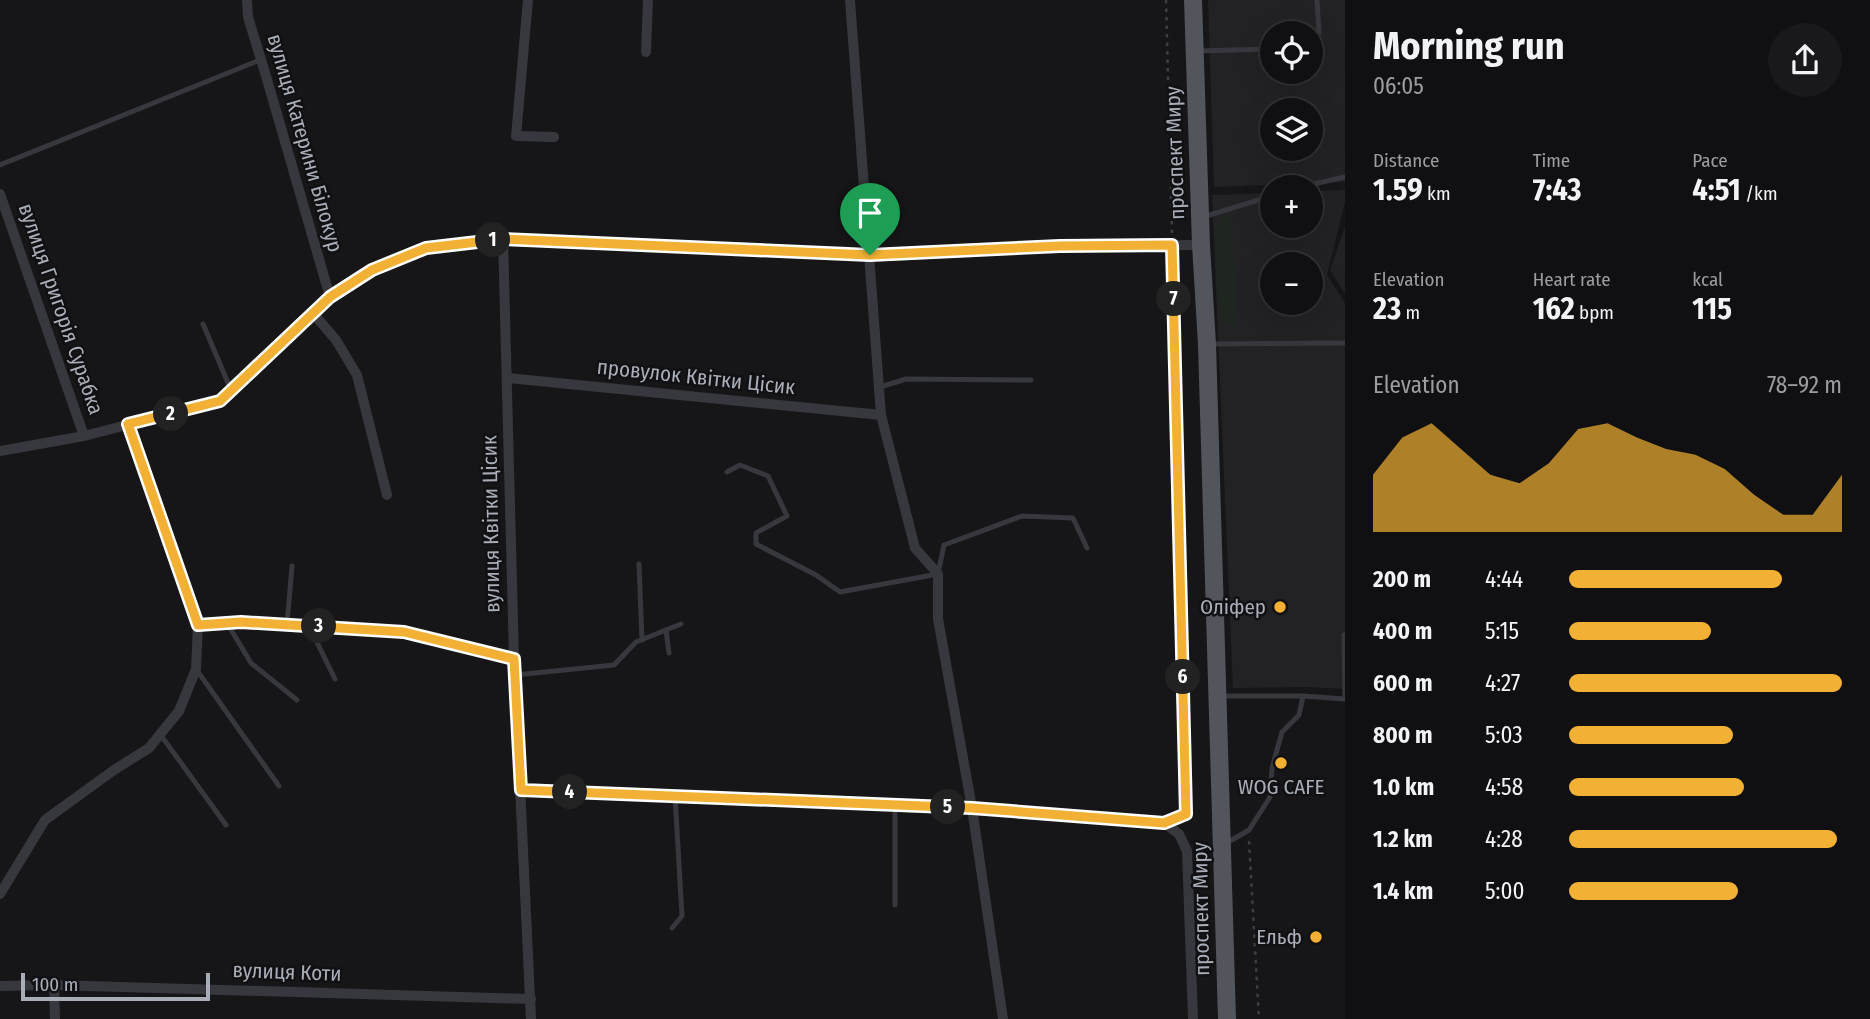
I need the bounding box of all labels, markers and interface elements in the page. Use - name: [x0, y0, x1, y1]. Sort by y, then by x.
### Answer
- map controls: [1260, 21, 1323, 315]
- button: locate: [1260, 21, 1323, 84]
- text: Morning run: [1373, 23, 1565, 69]
- button: share: [1768, 23, 1842, 97]
- street label: вулиця Катерини Білокур: [261, 31, 349, 255]
- text: 06:05: [1373, 72, 1424, 100]
- street label: проспект Миру: [1160, 85, 1190, 220]
- button: layers: [1260, 98, 1323, 161]
- text: Distance: [1373, 149, 1440, 172]
- text: Time: [1533, 149, 1570, 172]
- text: Pace: [1692, 149, 1728, 172]
- text: 1.59: [1373, 172, 1423, 208]
- text: 7:43: [1533, 172, 1581, 208]
- text: 4:51: [1692, 172, 1741, 208]
- button: +: [1260, 175, 1323, 238]
- text: km: [1423, 182, 1451, 205]
- text: /km: [1741, 182, 1778, 205]
- pin: [840, 183, 900, 255]
- icon: arrive: [851, 194, 889, 232]
- street label: вулиця Григорія Сурабка: [13, 200, 109, 418]
- pin: 1: [476, 222, 510, 258]
- text: 1: [488, 228, 497, 251]
- button: −: [1260, 252, 1323, 315]
- text: Elevation: [1373, 268, 1445, 291]
- text: Heart rate: [1533, 268, 1611, 291]
- text: kcal: [1692, 268, 1723, 291]
- pin: 7: [1156, 282, 1192, 316]
- text: 7: [1169, 287, 1178, 310]
- text: 23: [1373, 291, 1401, 327]
- text: 162: [1533, 291, 1575, 327]
- text: 115: [1692, 291, 1732, 327]
- text: m: [1401, 301, 1420, 324]
- text: bpm: [1575, 301, 1614, 324]
- street label: провулок Квітки Цісик: [596, 354, 797, 400]
- text: Elevation: [1373, 371, 1460, 399]
- text: 78–92 m: [1767, 371, 1842, 399]
- pin: 2: [154, 396, 188, 432]
- text: 2: [166, 402, 175, 425]
- street label: вулиця Квітки Цісик: [476, 435, 506, 613]
- text: 200 m: [1373, 565, 1431, 593]
- text: 4:44: [1485, 565, 1523, 593]
- place label: Оліфер: [1200, 594, 1266, 620]
- marker: Оліфер: [1272, 599, 1288, 615]
- pin: 3: [302, 608, 336, 644]
- text: 3: [314, 614, 323, 637]
- text: 400 m: [1373, 617, 1432, 645]
- text: 5:15: [1485, 617, 1519, 645]
- pin: 6: [1166, 660, 1200, 694]
- text: 6: [1178, 665, 1187, 688]
- text: 600 m: [1373, 669, 1432, 697]
- text: 4:27: [1485, 669, 1520, 697]
- text: 800 m: [1373, 721, 1433, 749]
- text: 5:03: [1485, 721, 1523, 749]
- marker: WOG CAFE: [1273, 755, 1289, 771]
- text: 1.0 km: [1373, 773, 1434, 801]
- text: 4:58: [1485, 773, 1523, 801]
- pin: 4: [552, 774, 588, 810]
- place label: WOG CAFE: [1238, 774, 1324, 800]
- text: 4: [565, 780, 574, 803]
- pin: 5: [930, 790, 965, 824]
- text: 5: [943, 795, 952, 818]
- text: 1.2 km: [1373, 825, 1433, 853]
- text: 4:28: [1485, 825, 1523, 853]
- street label: проспект Миру: [1187, 841, 1215, 976]
- text: 1.4 km: [1373, 877, 1433, 905]
- text: 5:00: [1485, 877, 1524, 905]
- place label: Ельф: [1256, 924, 1302, 950]
- marker: Ельф: [1308, 929, 1324, 945]
- street label: вулиця Коти: [232, 957, 342, 987]
- scale bar: [21, 970, 210, 1002]
- text: 100 m: [32, 973, 78, 996]

